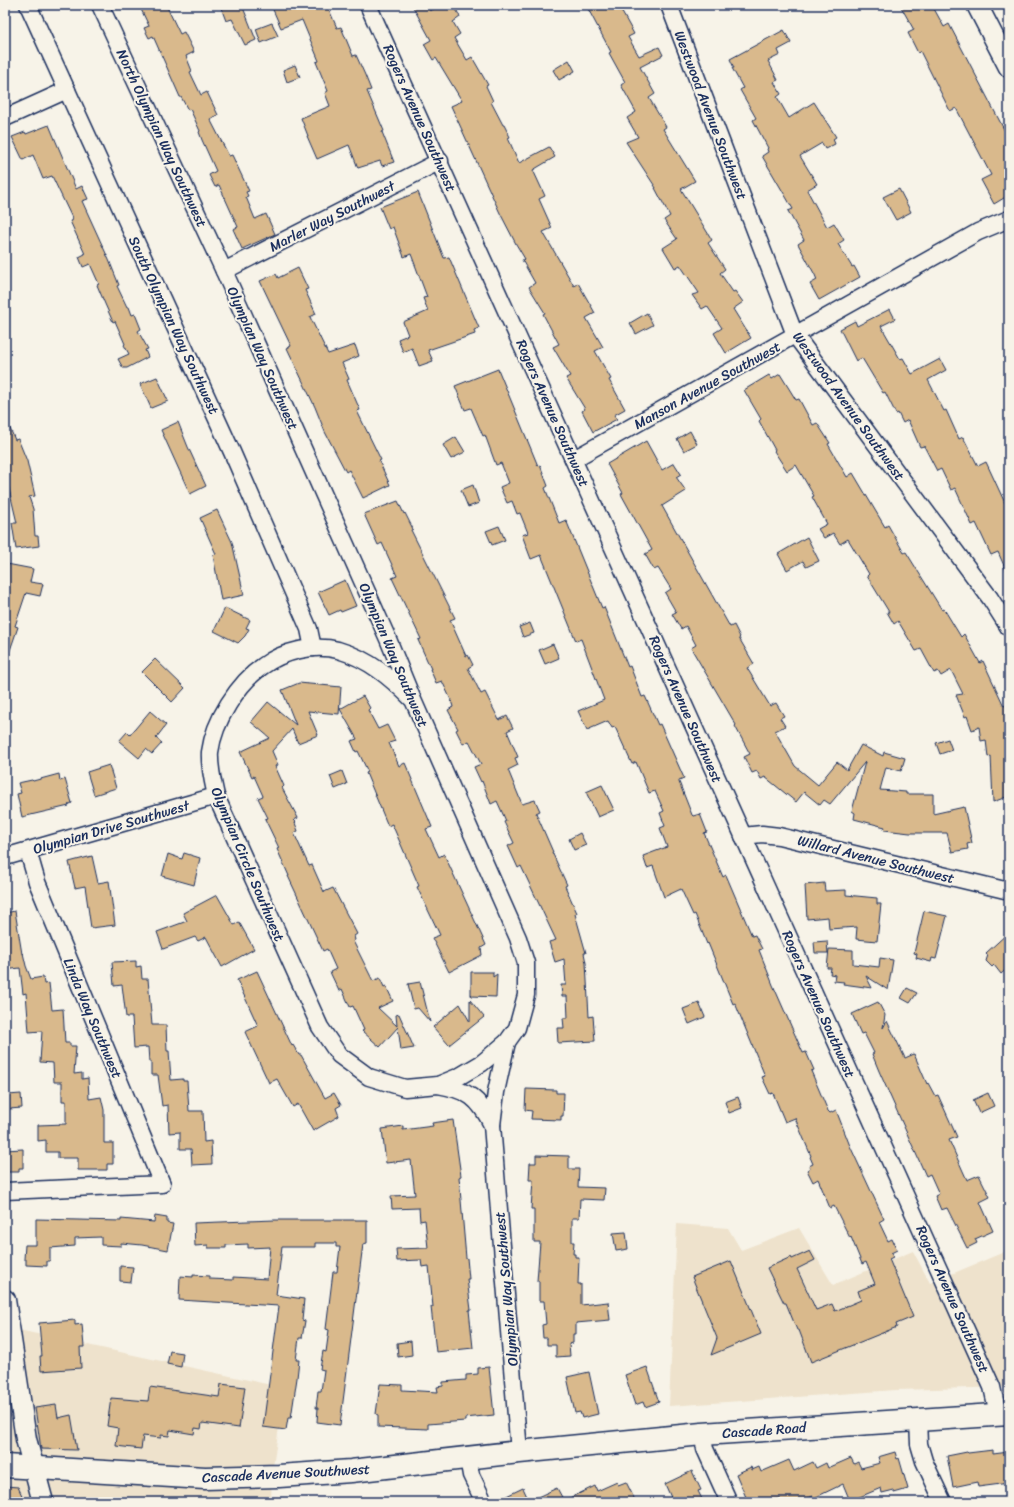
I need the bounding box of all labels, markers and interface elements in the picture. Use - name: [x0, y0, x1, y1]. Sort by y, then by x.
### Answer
- street label: Westwood Avenue Southwest: [667, 27, 754, 203]
- street label: Rogers Avenue Southwest: [376, 40, 463, 196]
- street label: North Olympian Way Southwest: [109, 45, 214, 232]
- street label: Marler Way Southwest: [265, 173, 401, 259]
- street label: South Olympian Way Southwest: [121, 232, 226, 419]
- street label: Olympian Way Southwest: [220, 282, 305, 434]
- street label: Westwood Avenue Southwest: [786, 326, 911, 486]
- street label: Manson Avenue Southwest: [629, 334, 786, 436]
- street label: Rogers Avenue Southwest: [509, 335, 596, 491]
- street label: Olympian Way Southwest: [352, 579, 435, 731]
- street label: Rogers Avenue Southwest: [642, 631, 729, 787]
- street label: Olympian Circle Southwest: [204, 783, 291, 945]
- street label: Olympian Drive Southwest: [30, 793, 194, 862]
- street label: Willard Avenue Southwest: [795, 828, 957, 891]
- street label: Rogers Avenue Southwest: [775, 926, 862, 1082]
- street label: Linda Way Southwest: [56, 954, 129, 1083]
- street label: Olympian Way Southwest: [487, 1211, 526, 1367]
- street label: Rogers Avenue Southwest: [909, 1221, 996, 1377]
- street label: Cascade Road: [721, 1415, 808, 1446]
- street label: Cascade Avenue Southwest: [201, 1457, 371, 1490]

